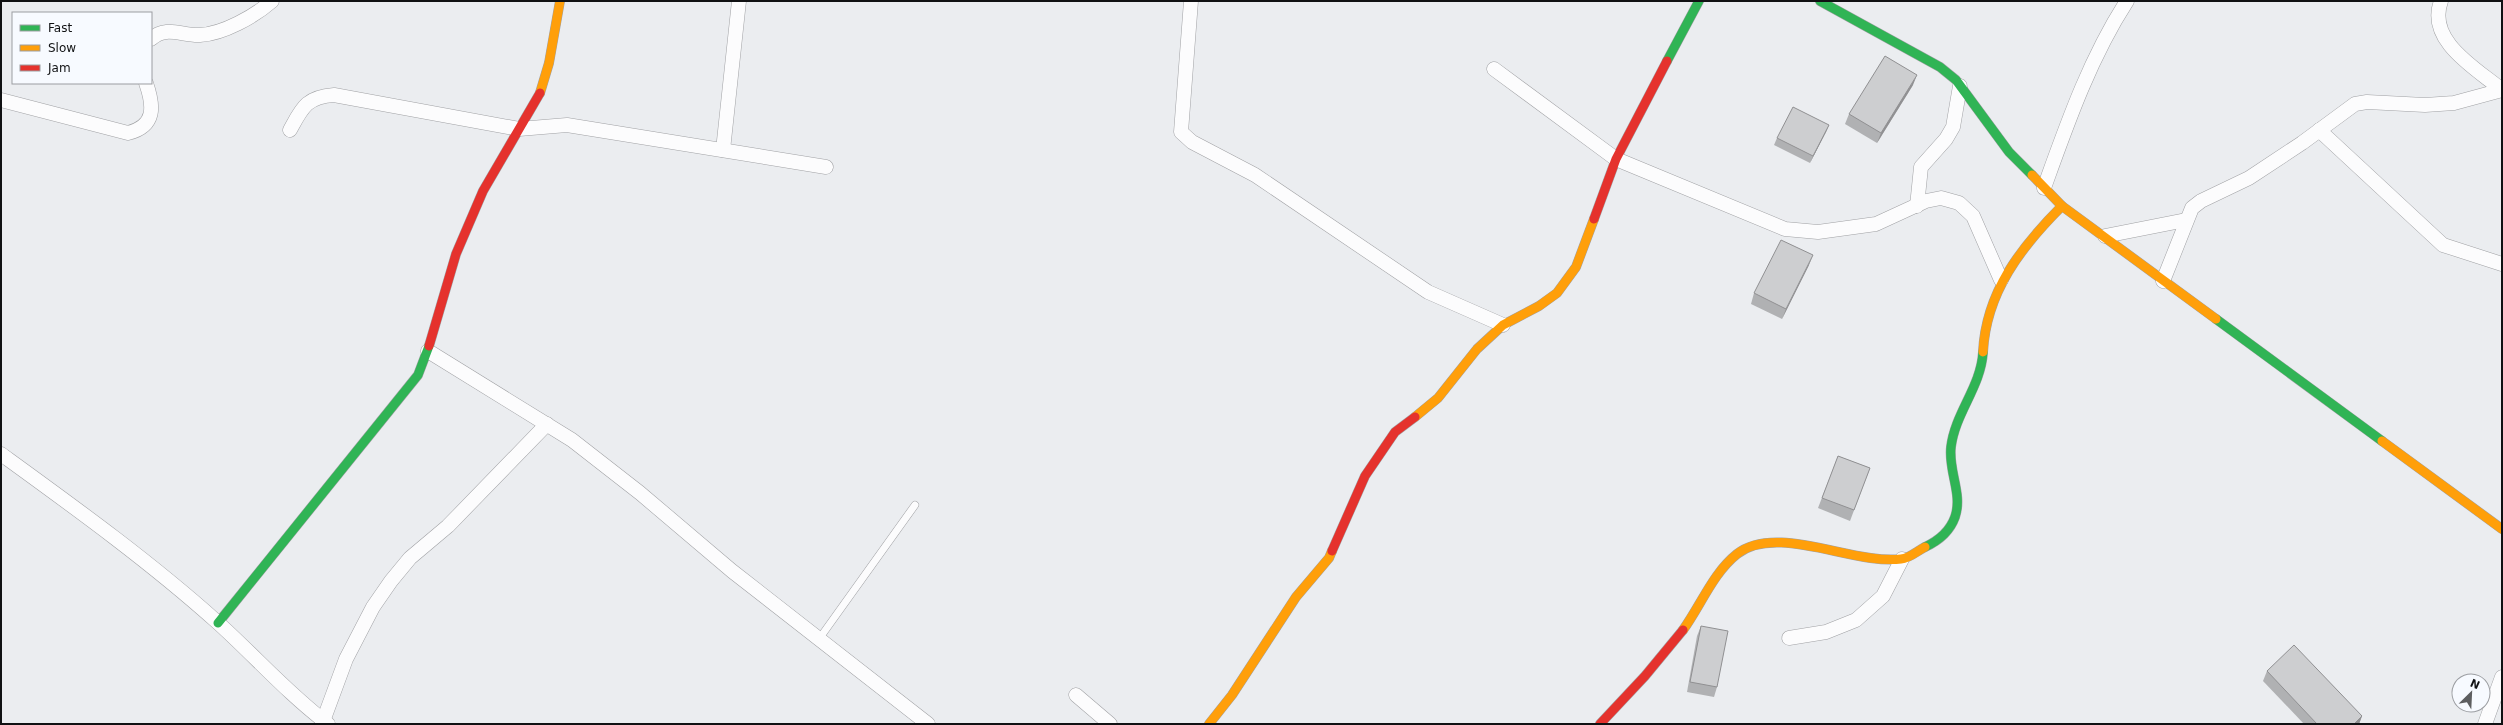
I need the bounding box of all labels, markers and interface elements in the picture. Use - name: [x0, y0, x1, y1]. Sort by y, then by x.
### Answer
- legend: [12, 12, 152, 84]
- text: Fast: [48, 21, 72, 35]
- text: Slow: [48, 41, 76, 55]
- text: Jam: [47, 61, 71, 75]
- north arrow: [2451, 673, 2491, 713]
- text: N: [2468, 677, 2482, 692]

